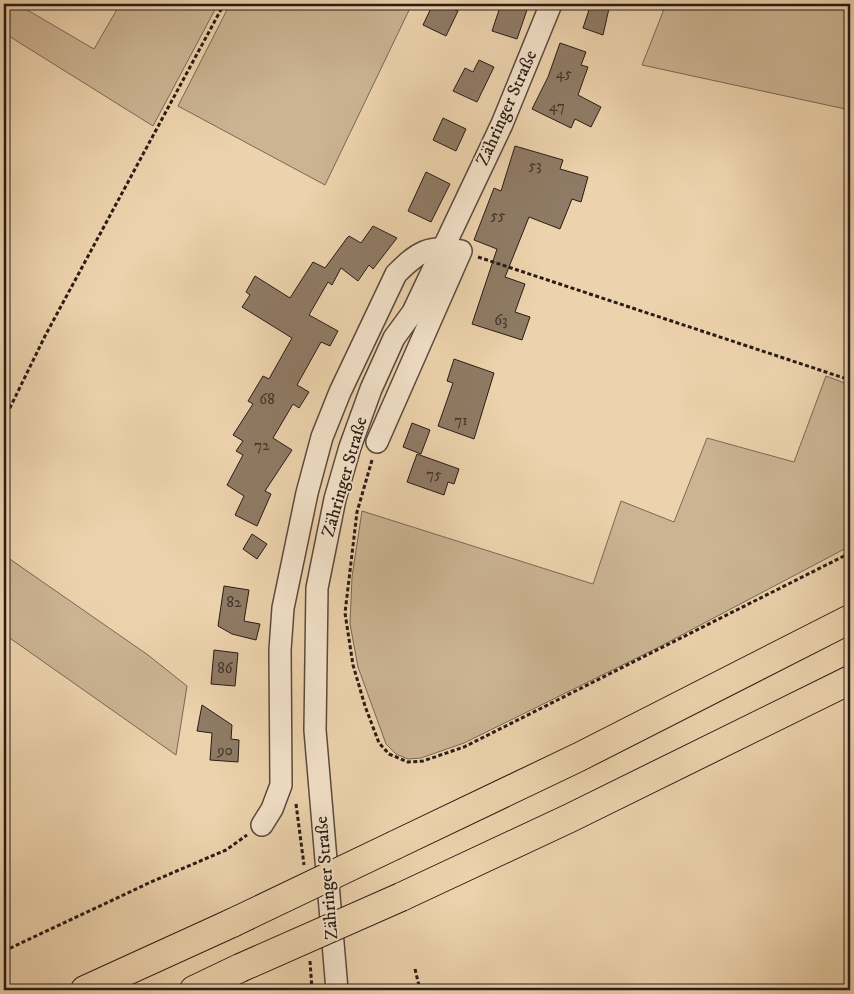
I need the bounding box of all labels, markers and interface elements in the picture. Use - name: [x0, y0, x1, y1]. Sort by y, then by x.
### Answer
- street label: Zähringer Straße: [472, 47, 542, 169]
- house number: 45: [556, 64, 573, 83]
- house number: 47: [549, 97, 565, 116]
- house number: 53: [528, 156, 542, 175]
- house number: 55: [491, 206, 506, 225]
- house number: 63: [494, 311, 508, 330]
- house number: 68: [259, 390, 275, 409]
- house number: 71: [454, 411, 468, 430]
- street label: Zähringer Straße: [317, 414, 373, 540]
- house number: 72: [254, 436, 270, 455]
- house number: 75: [426, 465, 442, 484]
- house number: 82: [227, 593, 242, 612]
- house number: 86: [217, 659, 234, 678]
- house number: 90: [216, 741, 233, 760]
- street label: Zähringer Straße: [311, 815, 343, 941]

